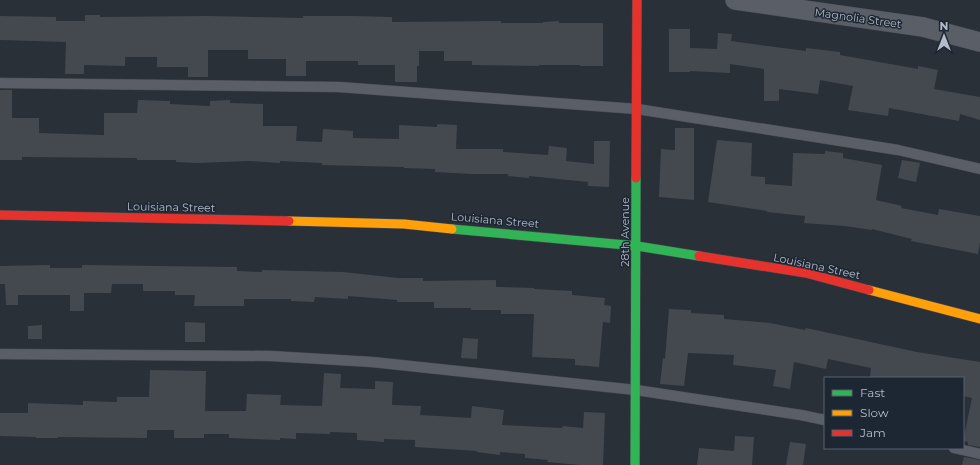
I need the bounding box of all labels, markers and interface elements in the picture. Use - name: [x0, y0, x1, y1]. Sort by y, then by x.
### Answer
- street label: Magnolia Street: [814, 5, 903, 31]
- north arrow: [924, 16, 964, 56]
- text: N: [940, 19, 948, 33]
- street label: 28th Avenue: [618, 197, 632, 267]
- street label: Louisiana Street: [127, 199, 216, 215]
- street label: Louisiana Street: [450, 209, 540, 231]
- street label: Louisiana Street: [772, 250, 862, 282]
- legend: [824, 377, 964, 449]
- text: Fast: [860, 385, 885, 400]
- text: Slow: [860, 405, 889, 420]
- text: Jam: [859, 425, 886, 440]

